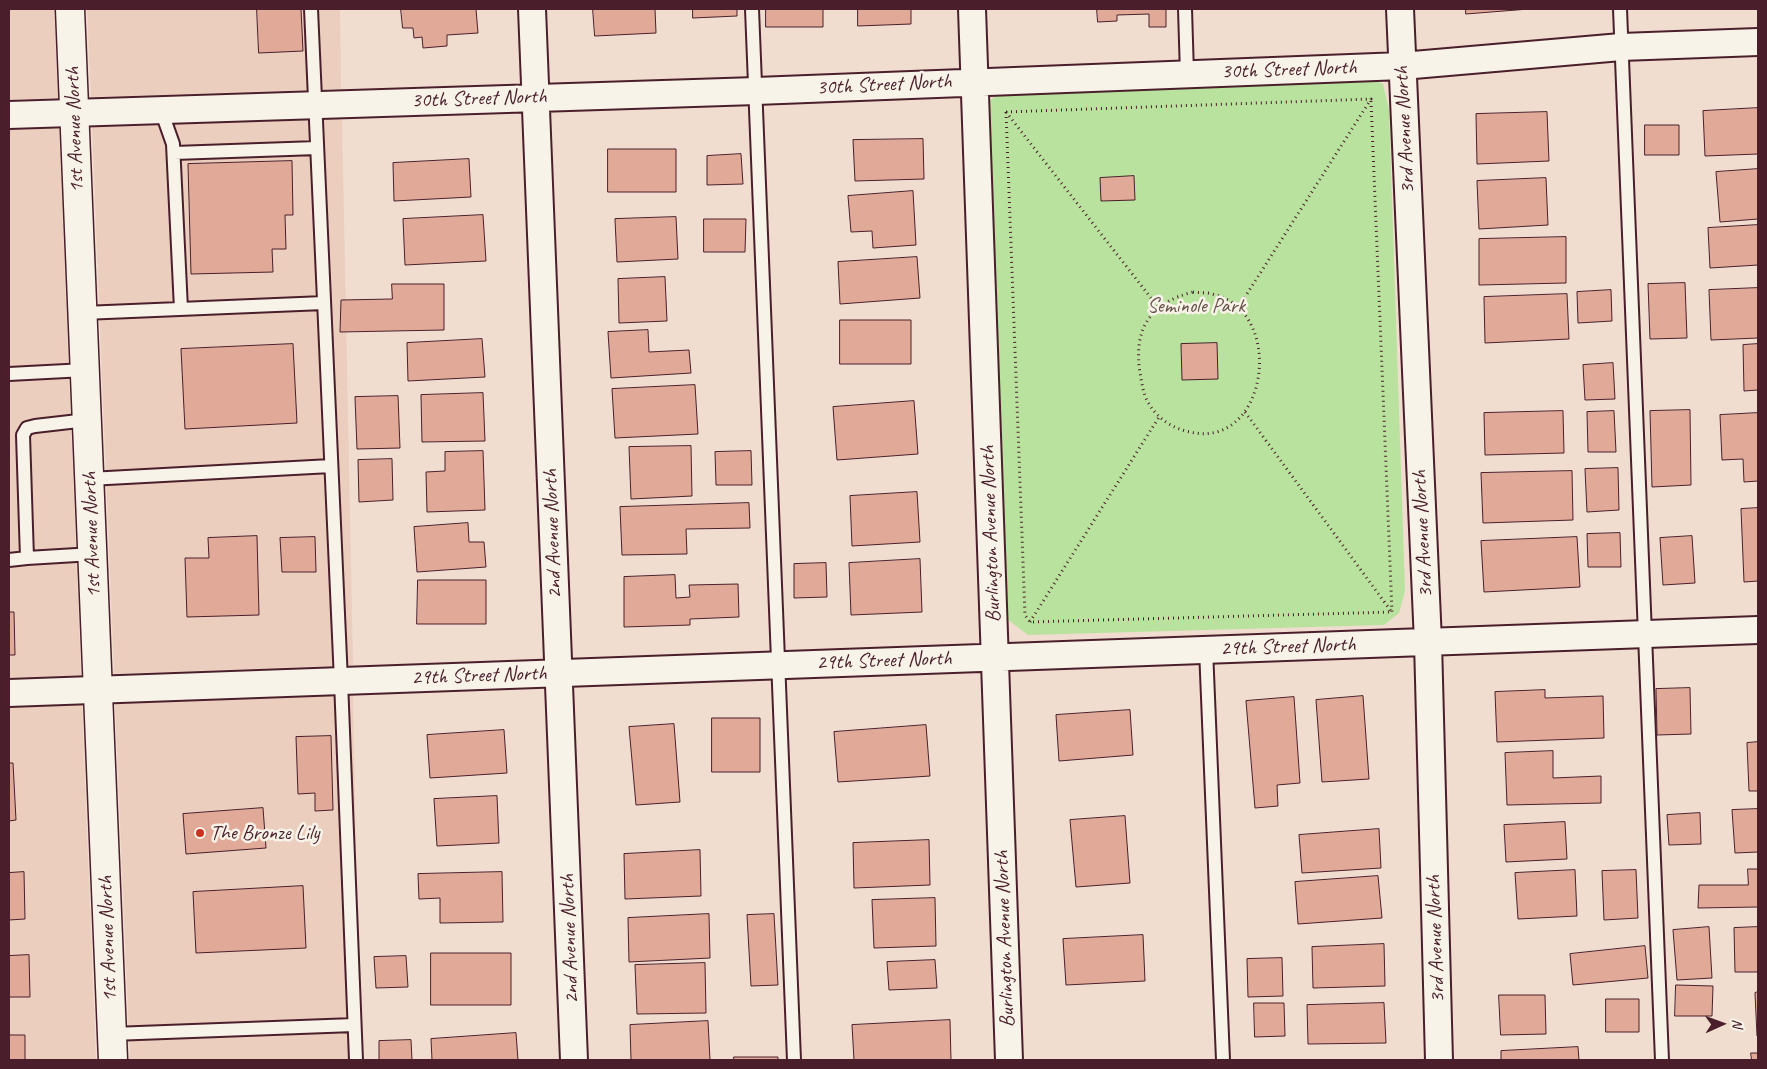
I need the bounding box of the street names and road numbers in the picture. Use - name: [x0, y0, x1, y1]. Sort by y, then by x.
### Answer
- street label: 30th Street North: [1221, 55, 1357, 85]
- street label: 3rd Avenue North: [1389, 66, 1421, 194]
- street label: 1st Avenue North: [60, 67, 90, 193]
- street label: 30th Street North: [816, 69, 952, 101]
- street label: 30th Street North: [411, 84, 547, 114]
- street label: Burlington Avenue North: [975, 445, 1007, 623]
- street label: 2nd Avenue North: [538, 469, 568, 599]
- street label: 3rd Avenue North: [1407, 470, 1439, 598]
- street label: 1st Avenue North: [77, 472, 107, 598]
- street label: 29th Street North: [1220, 632, 1356, 662]
- street label: 29th Street North: [816, 646, 952, 676]
- street label: 29th Street North: [411, 661, 547, 691]
- street label: Burlington Avenue North: [989, 850, 1021, 1028]
- street label: 2nd Avenue North: [555, 874, 585, 1004]
- street label: 3rd Avenue North: [1421, 875, 1451, 1003]
- street label: 1st Avenue North: [93, 876, 123, 1002]

